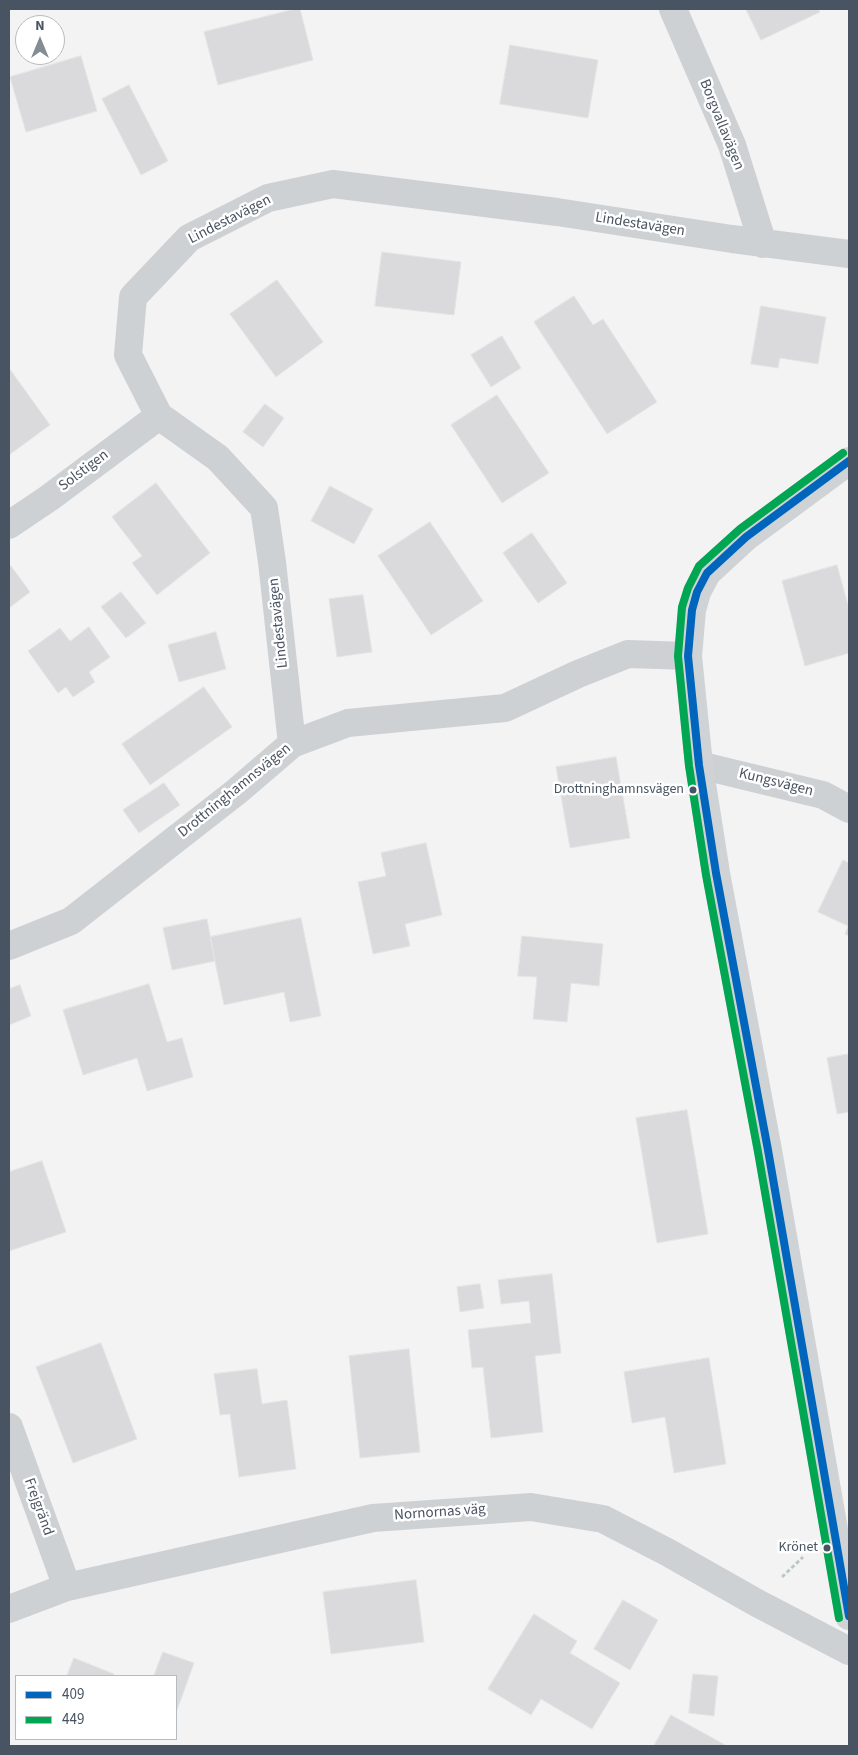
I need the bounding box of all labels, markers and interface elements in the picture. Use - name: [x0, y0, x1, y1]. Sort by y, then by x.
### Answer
- north arrow: [15, 15, 65, 65]
- text: N: [35, 16, 45, 36]
- street label: Borgvallavägen: [695, 77, 747, 173]
- street label: Lindestavägen: [186, 191, 274, 249]
- street label: Lindestavägen: [594, 209, 686, 241]
- street label: Solstigen: [56, 446, 112, 496]
- street label: Lindestavägen: [265, 577, 293, 669]
- street label: Drottninghamnsvägen: [175, 740, 295, 842]
- street label: Kungsvägen: [737, 765, 815, 801]
- place label: Drottninghamnsvägen: [554, 782, 684, 798]
- marker: Drottninghamnsvägen: [688, 785, 698, 795]
- street label: Frejgränd: [19, 1476, 57, 1538]
- street label: Nornornas väg: [394, 1501, 486, 1525]
- place label: Krönet: [778, 1540, 818, 1556]
- marker: Krönet: [822, 1543, 832, 1553]
- legend: [15, 1675, 178, 1740]
- text: 409: [62, 1684, 84, 1705]
- text: 449: [62, 1709, 84, 1730]

